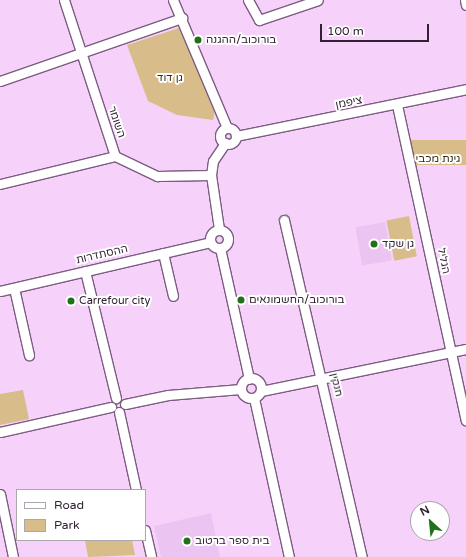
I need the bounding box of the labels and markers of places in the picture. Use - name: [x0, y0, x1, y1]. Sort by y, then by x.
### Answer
- place label: בורוכוב/ההגנה: [206, 33, 276, 47]
- marker: בורוכוב/ההגנה: [193, 35, 203, 45]
- place label: גן שקד: [382, 237, 414, 251]
- marker: גן שקד: [369, 239, 379, 249]
- place label: בורוכוב/החשמונאים: [249, 293, 345, 307]
- place label: Carrefour city: [79, 294, 150, 308]
- marker: בורוכוב/החשמונאים: [236, 295, 246, 305]
- marker: Carrefour city: [66, 296, 76, 306]
- place label: בית ספר ברטוב: [195, 534, 269, 548]
- marker: בית ספר ברטוב: [182, 536, 192, 546]

